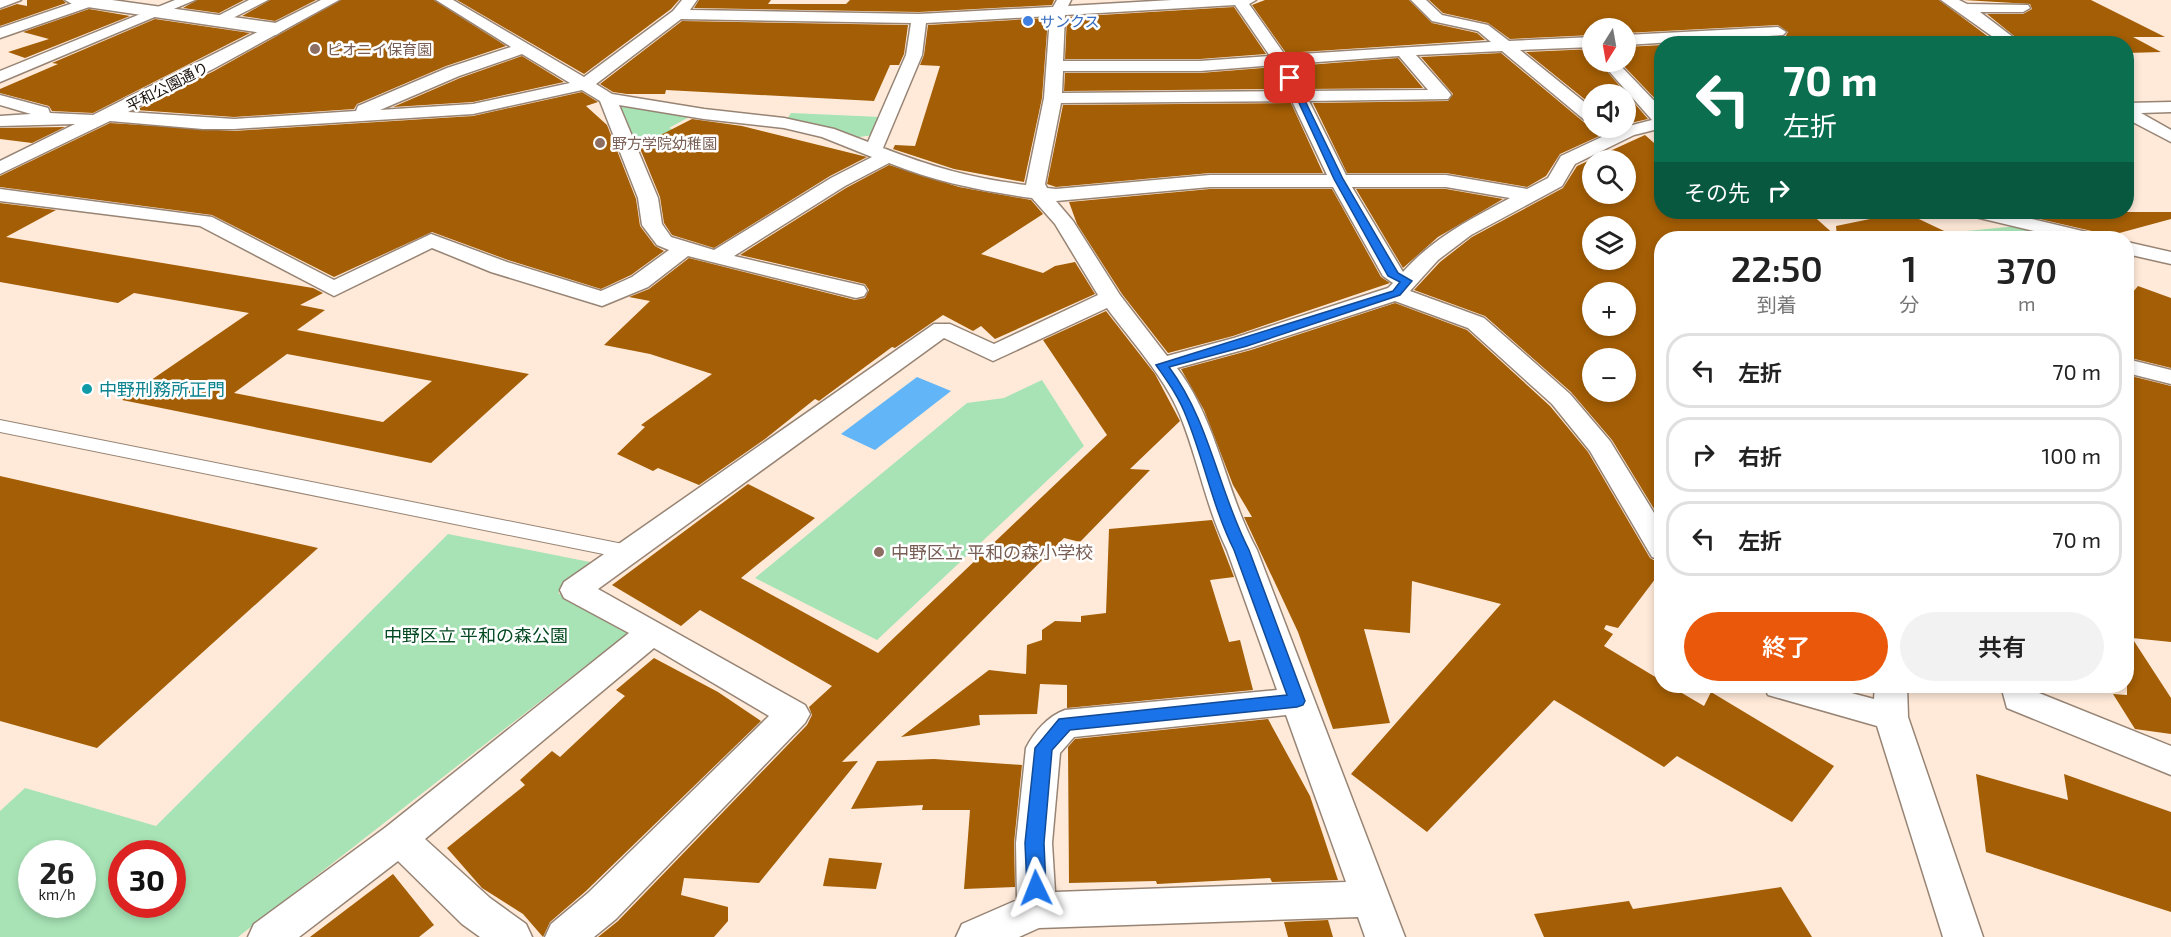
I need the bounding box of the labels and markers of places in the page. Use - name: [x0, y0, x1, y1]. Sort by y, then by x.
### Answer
- place label: サンクス: [1040, 12, 1100, 30]
- marker: サンクス: [1021, 14, 1035, 28]
- place label: ピオニイ保育園: [327, 40, 432, 58]
- marker: ピオニイ保育園: [308, 42, 322, 56]
- pin: [1264, 52, 1315, 103]
- place label: 野方学院幼稚園: [612, 134, 717, 152]
- marker: 野方学院幼稚園: [593, 136, 607, 150]
- place label: 中野刑務所正門: [99, 378, 225, 400]
- marker: 中野刑務所正門: [80, 382, 94, 396]
- place label: 中野区立 平和の森小学校: [891, 541, 1093, 563]
- marker: 中野区立 平和の森小学校: [872, 545, 886, 559]

